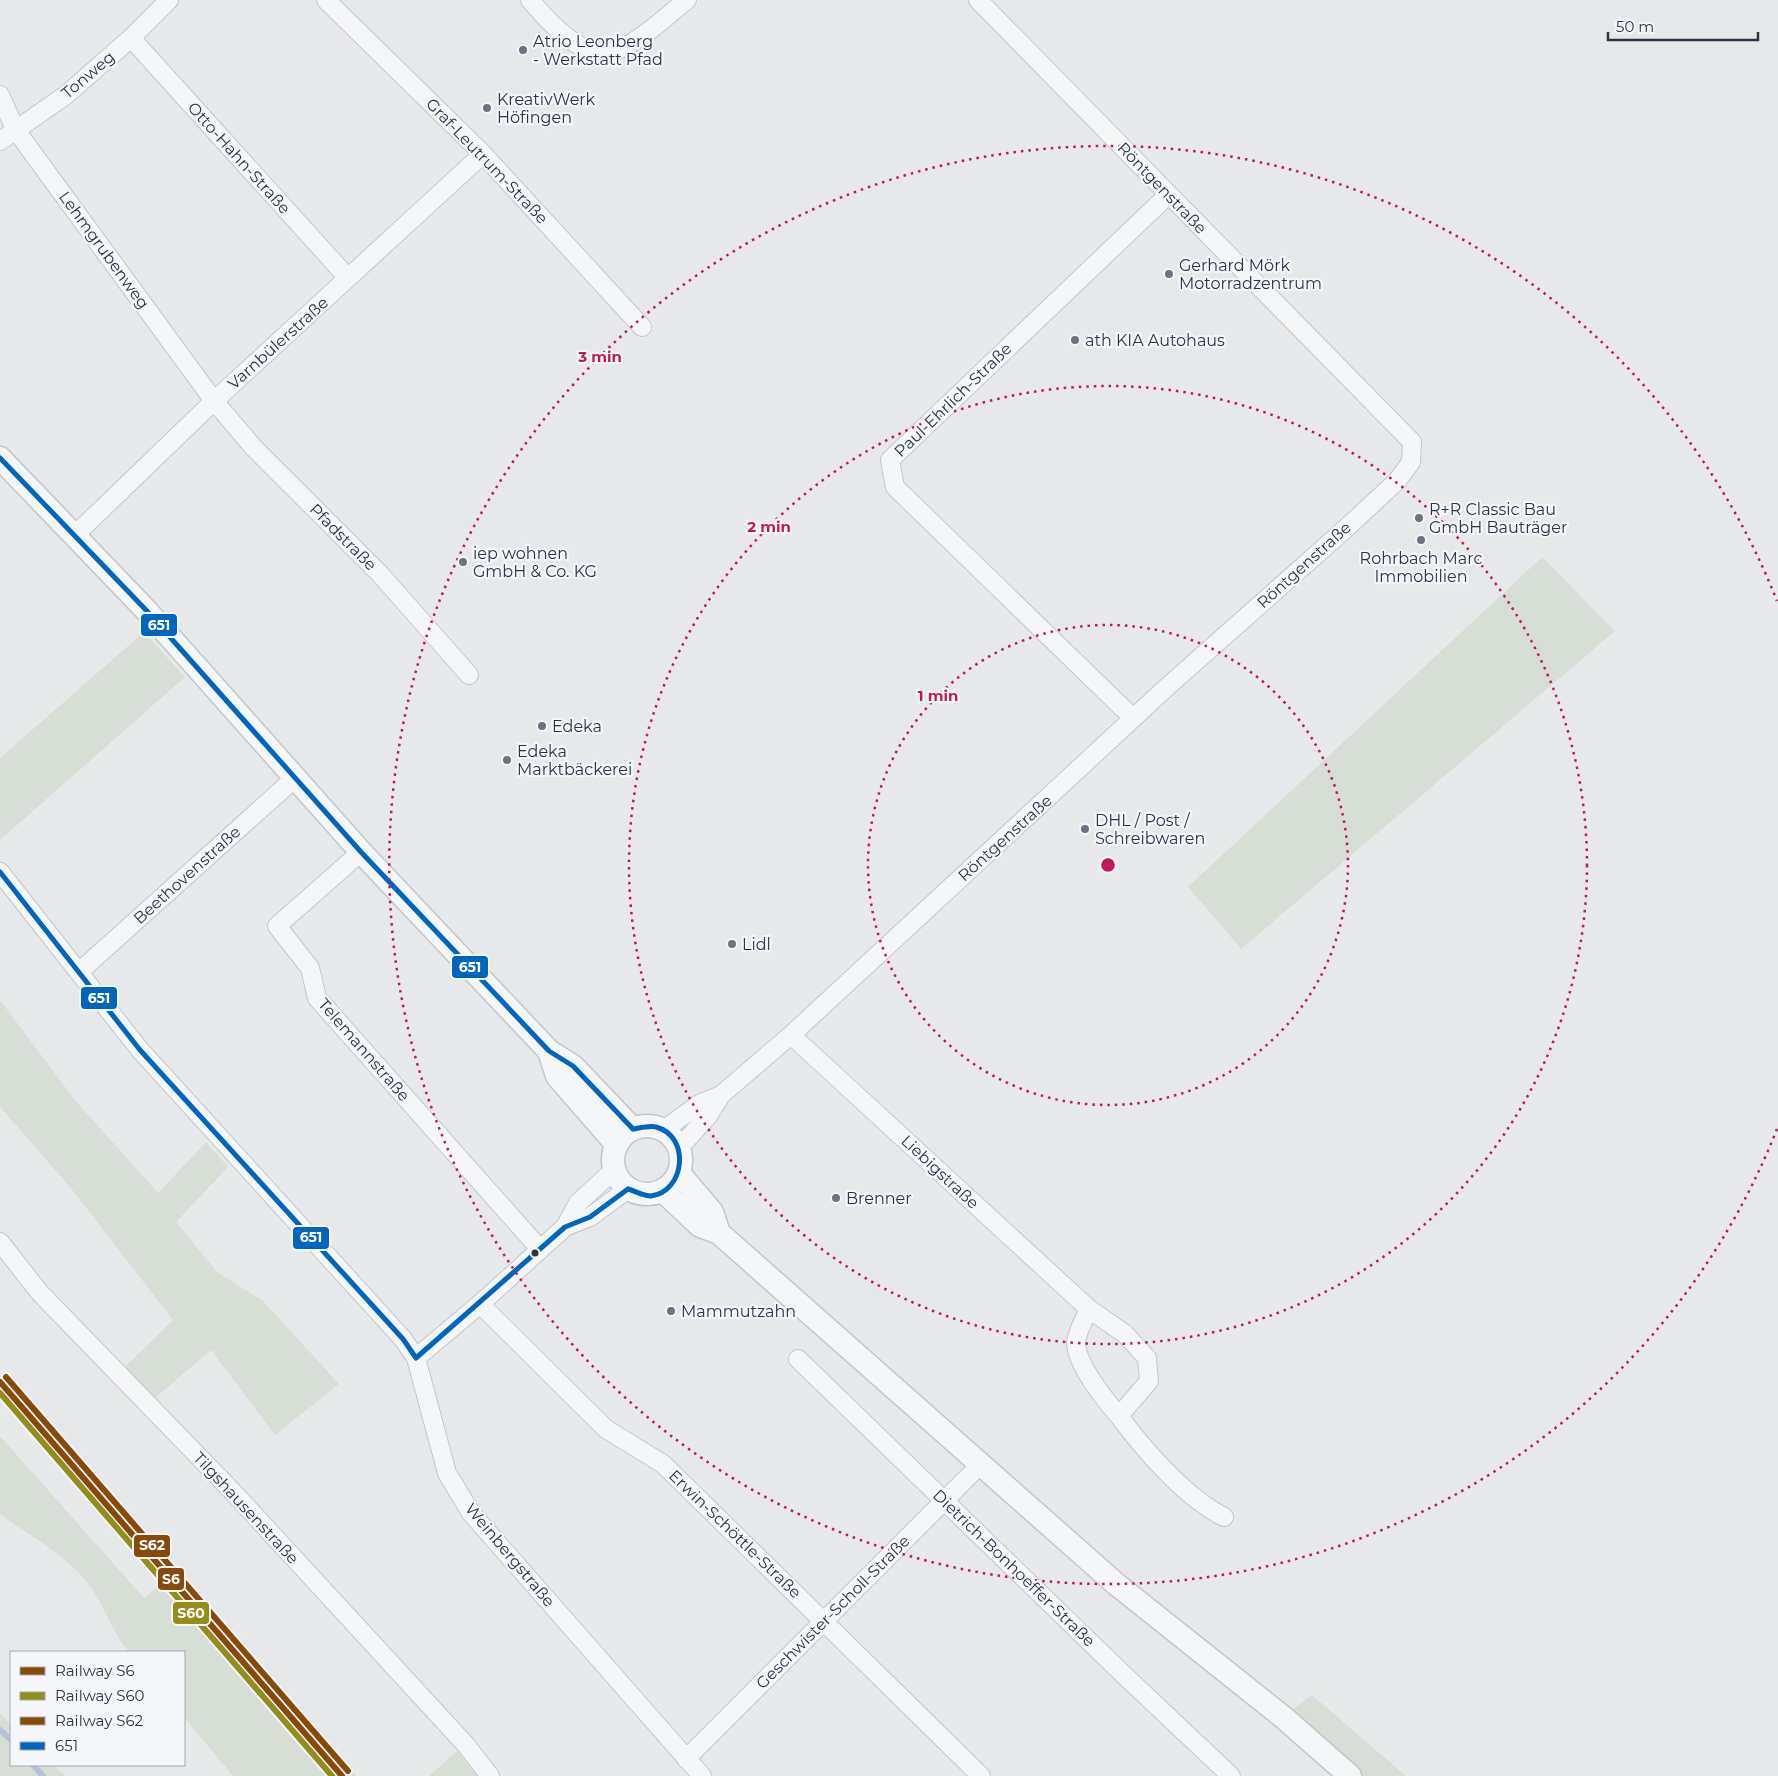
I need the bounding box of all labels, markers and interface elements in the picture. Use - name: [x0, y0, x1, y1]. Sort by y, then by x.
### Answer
- scale bar: [1608, 10, 1758, 42]
- text: 50 m: [1616, 17, 1654, 36]
- place label: Atrio Leonberg - Werkstatt Pfad: [533, 32, 663, 69]
- marker: Atrio Leonberg - Werkstatt Pfad: [517, 44, 529, 56]
- street label: Tonweg: [58, 47, 118, 103]
- place label: KreativWerk Höfingen: [497, 90, 596, 127]
- street label: Graf-Leutrum-Straße: [422, 94, 552, 228]
- street label: Otto-Hahn-Straße: [184, 98, 294, 218]
- marker: KreativWerk Höfingen: [481, 102, 493, 114]
- street label: Röntgenstraße: [1114, 138, 1210, 238]
- street label: Lehmgrubenweg: [55, 188, 153, 312]
- place label: Gerhard Mörk Motorradzentrum: [1179, 256, 1322, 293]
- marker: Gerhard Mörk Motorradzentrum: [1163, 268, 1175, 280]
- street label: Varnbülerstraße: [224, 293, 332, 393]
- place label: ath KIA Autohaus: [1085, 331, 1225, 350]
- marker: ath KIA Autohaus: [1069, 334, 1081, 346]
- street label: Paul-Ehrlich-Straße: [890, 339, 1016, 461]
- text: 3 min: [577, 347, 622, 366]
- street label: Pfadstraße: [306, 500, 380, 574]
- place label: R+R Classic Bau GmbH Bauträger: [1429, 500, 1567, 537]
- marker: R+R Classic Bau GmbH Bauträger: [1413, 512, 1425, 524]
- text: 2 min: [747, 517, 791, 536]
- street label: Röntgenstraße: [1253, 518, 1355, 612]
- marker: Rohrbach Marc Immobilien: [1415, 534, 1427, 546]
- place label: iep wohnen GmbH & Co. KG: [473, 544, 597, 581]
- place label: Rohrbach Marc Immobilien: [1360, 549, 1482, 586]
- marker: iep wohnen GmbH & Co. KG: [457, 556, 469, 568]
- line badge: 651: [140, 613, 178, 637]
- text: 651: [148, 616, 170, 634]
- text: 1 min: [918, 686, 958, 705]
- place label: Edeka: [552, 717, 602, 736]
- marker: Edeka: [536, 720, 548, 732]
- place label: Edeka Marktbäckerei: [517, 742, 632, 779]
- marker: Edeka Marktbäckerei: [501, 754, 513, 766]
- street label: Röntgenstraße: [954, 791, 1056, 885]
- place label: DHL / Post / Schreibwaren: [1095, 811, 1205, 848]
- street label: Beethovenstraße: [130, 822, 244, 928]
- marker: DHL / Post / Schreibwaren: [1079, 823, 1091, 835]
- centre of rings: [1099, 856, 1117, 874]
- place label: Lidl: [742, 935, 771, 954]
- marker: Lidl: [726, 938, 738, 950]
- line badge: 651: [451, 955, 489, 979]
- text: 651: [459, 958, 481, 976]
- line badge: 651: [80, 986, 118, 1010]
- text: 651: [88, 989, 110, 1007]
- street label: Telemannstraße: [314, 995, 414, 1105]
- street label: Liebigstraße: [897, 1131, 983, 1213]
- place label: Brenner: [846, 1189, 912, 1208]
- marker: Brenner: [830, 1192, 842, 1204]
- line badge: 651: [292, 1226, 330, 1250]
- text: 651: [300, 1228, 322, 1246]
- unlabelled marker: [530, 1248, 540, 1258]
- place label: Mammutzahn: [681, 1302, 796, 1321]
- marker: Mammutzahn: [665, 1305, 677, 1317]
- street label: Tilgshausenstraße: [189, 1448, 303, 1568]
- street label: Erwin-Schöttle-Straße: [665, 1466, 805, 1602]
- street label: Dietrich-Bonhoeffer-Straße: [929, 1485, 1099, 1651]
- street label: Weinbergstraße: [461, 1499, 559, 1611]
- street label: Geschwister-Scholl-Straße: [752, 1531, 914, 1693]
- line badge: S62: [133, 1534, 171, 1558]
- text: S62: [139, 1536, 165, 1554]
- line badge: S6: [157, 1567, 185, 1591]
- text: S6: [162, 1570, 180, 1588]
- line badge: S60: [172, 1601, 210, 1625]
- text: S60: [177, 1604, 205, 1622]
- legend: [10, 1651, 185, 1766]
- text: Railway S6: [55, 1661, 135, 1680]
- text: Railway S60: [55, 1686, 145, 1705]
- text: Railway S62: [55, 1711, 143, 1730]
- text: 651: [55, 1736, 78, 1755]

